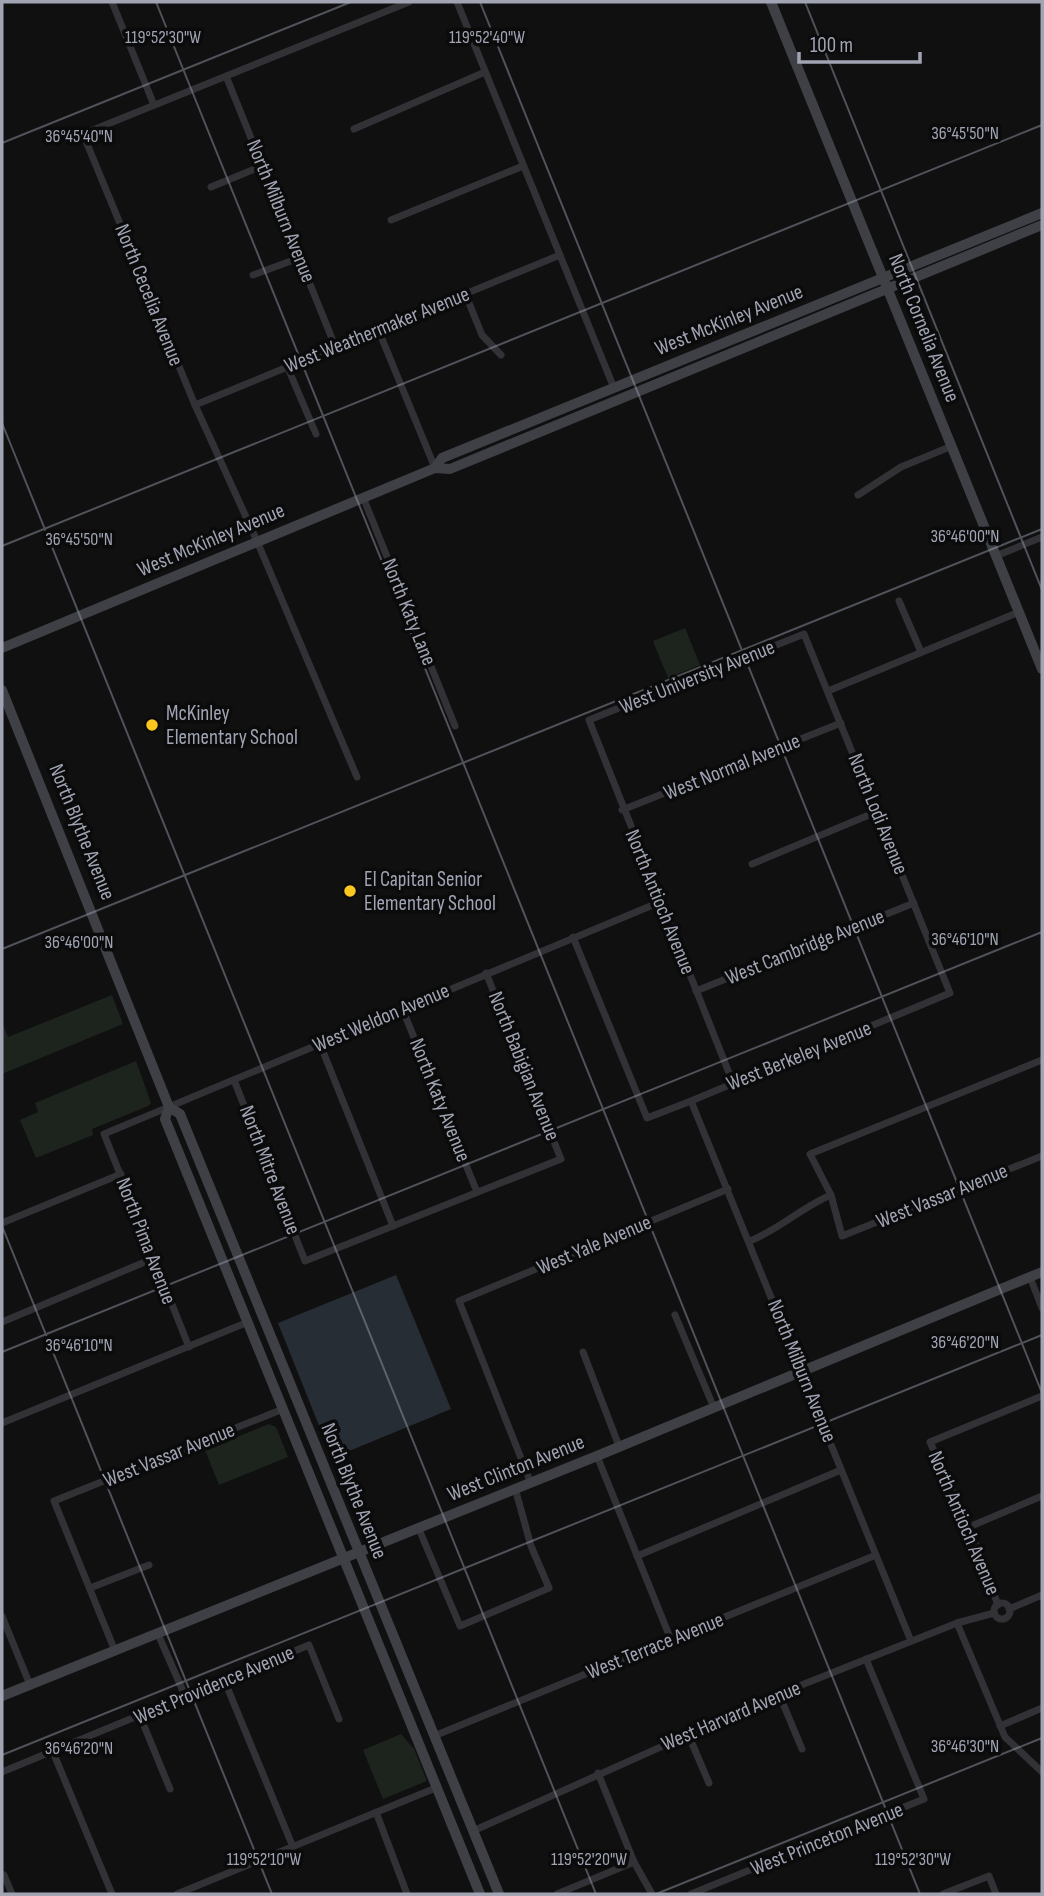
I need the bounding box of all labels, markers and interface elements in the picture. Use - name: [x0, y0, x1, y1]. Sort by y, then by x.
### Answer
- scale bar: [799, 21, 920, 65]
- text: 119°52'30"W: [125, 27, 201, 48]
- text: 119°52'40"W: [449, 27, 525, 48]
- text: 100 m: [810, 33, 853, 58]
- text: 36°45'50"N: [931, 123, 999, 144]
- text: 36°45'40"N: [45, 126, 113, 147]
- street label: North Milburn Avenue: [241, 136, 321, 286]
- street label: North Cecelia Avenue: [109, 220, 189, 370]
- street label: North Cornelia Avenue: [883, 250, 965, 406]
- street label: West McKinley Avenue: [651, 279, 807, 361]
- street label: West Weathermaker Avenue: [281, 281, 473, 379]
- street label: West McKinley Avenue: [134, 498, 288, 582]
- text: 36°46'00"N: [930, 526, 1000, 547]
- text: 36°45'50"N: [45, 529, 113, 550]
- street label: North Katy Lane: [376, 555, 442, 669]
- street label: West University Avenue: [616, 634, 778, 720]
- place label: McKinley Elementary School: [166, 701, 298, 750]
- marker: McKinley Elementary School: [144, 717, 160, 733]
- street label: West Normal Avenue: [660, 728, 804, 806]
- street label: North Lodi Avenue: [842, 750, 914, 878]
- street label: North Blythe Avenue: [43, 760, 121, 904]
- street label: North Antioch Avenue: [620, 826, 700, 978]
- place label: El Capitan Senior Elementary School: [364, 867, 496, 916]
- marker: El Capitan Senior Elementary School: [342, 883, 358, 899]
- street label: West Cambridge Avenue: [722, 904, 888, 990]
- text: 36°46'10"N: [931, 929, 999, 950]
- text: 36°46'00"N: [44, 932, 114, 953]
- street label: West Weldon Avenue: [309, 978, 453, 1058]
- street label: North Babigian Avenue: [483, 988, 565, 1144]
- street label: West Berkeley Avenue: [723, 1016, 875, 1096]
- street label: North Katy Avenue: [404, 1035, 476, 1165]
- street label: North Mitre Avenue: [234, 1102, 306, 1238]
- street label: West Vassar Avenue: [873, 1158, 1011, 1234]
- street label: North Pima Avenue: [110, 1174, 182, 1308]
- street label: West Yale Avenue: [533, 1210, 655, 1280]
- street label: North Milburn Avenue: [762, 1296, 842, 1446]
- text: 36°46'20"N: [931, 1332, 999, 1353]
- text: 36°46'10"N: [45, 1335, 113, 1356]
- street label: West Vassar Avenue: [100, 1417, 238, 1493]
- street label: North Blythe Avenue: [315, 1419, 393, 1563]
- street label: West Clinton Avenue: [444, 1429, 588, 1507]
- street label: North Antioch Avenue: [922, 1447, 1006, 1599]
- street label: West Terrace Avenue: [583, 1607, 727, 1685]
- street label: West Providence Avenue: [130, 1640, 298, 1730]
- street label: West Harvard Avenue: [658, 1675, 804, 1757]
- text: 36°46'30"N: [931, 1736, 999, 1757]
- text: 36°46'20"N: [45, 1738, 113, 1759]
- street label: West Princeton Avenue: [747, 1797, 907, 1881]
- text: 119°52'10"W: [227, 1849, 302, 1870]
- text: 119°52'20"W: [551, 1849, 627, 1870]
- text: 119°52'30"W: [875, 1849, 951, 1870]

